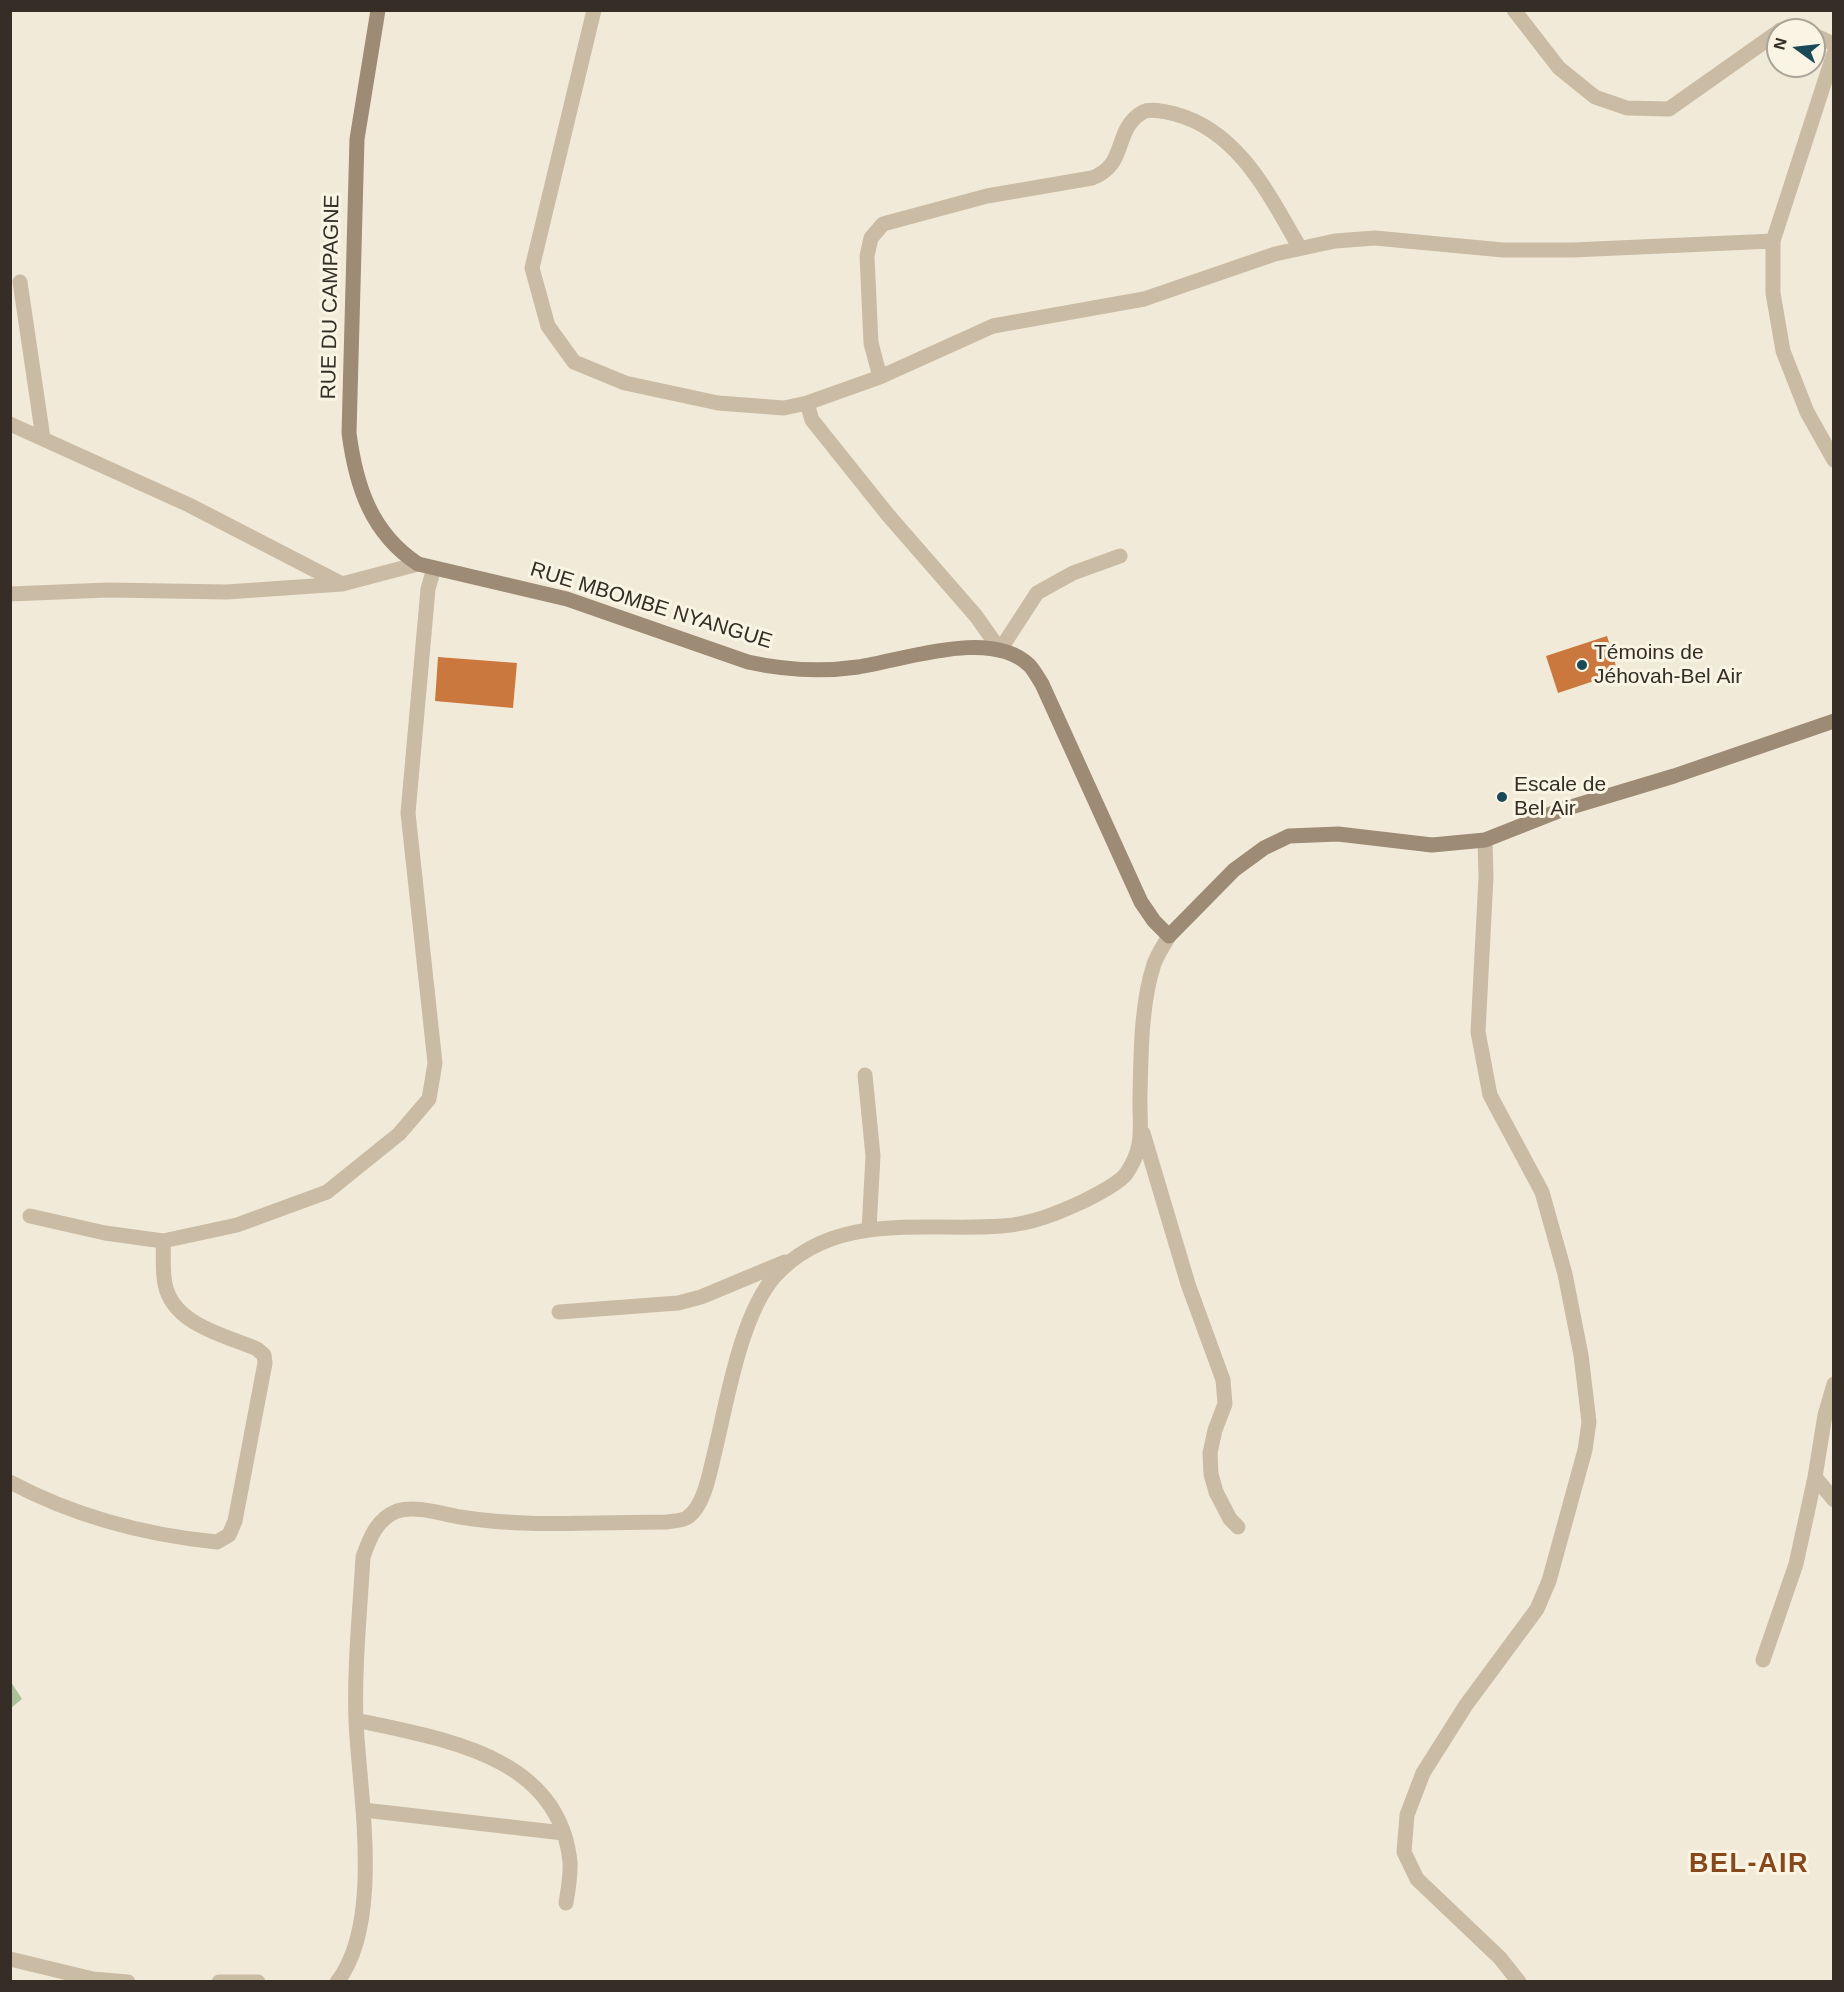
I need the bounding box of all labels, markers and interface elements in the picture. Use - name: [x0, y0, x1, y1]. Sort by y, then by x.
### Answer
- north arrow: [1766, 18, 1826, 78]
- text: N: [1770, 36, 1790, 52]
- street label: RUE DU CAMPAGNE: [317, 194, 345, 400]
- street label: RUE MBOMBE NYANGUE: [527, 557, 775, 655]
- place label: Témoins de Jéhovah-Bel Air: [1594, 640, 1742, 690]
- marker: Témoins de Jéhovah-Bel Air: [1575, 658, 1589, 672]
- place label: Escale de Bel Air: [1514, 772, 1606, 822]
- marker: Escale de Bel Air: [1495, 790, 1509, 804]
- district label: BEL-AIR: [1689, 1849, 1809, 1881]

